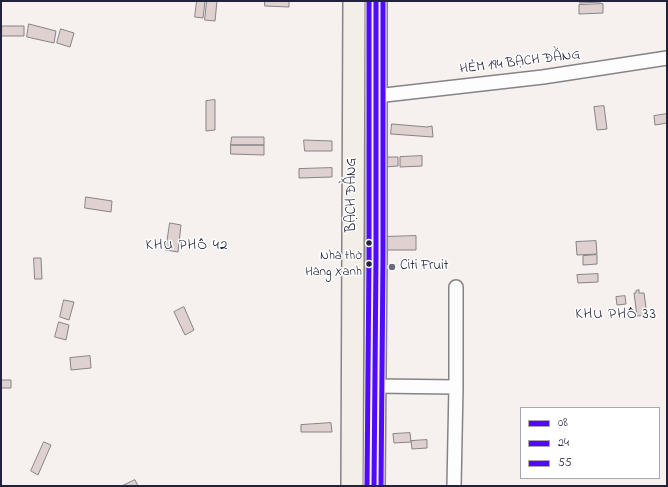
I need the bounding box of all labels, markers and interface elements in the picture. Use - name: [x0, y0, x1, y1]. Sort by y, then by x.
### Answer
- street label: HẺM 194 BẠCH ĐẰNG: [459, 47, 581, 79]
- street label: BẠCH ĐẰNG: [345, 158, 361, 232]
- district label: KHU PHỐ 42: [146, 238, 228, 256]
- unlabelled marker: [364, 238, 374, 248]
- place label: Nhà thờ Hàng Xanh: [305, 249, 362, 280]
- marker: Nhà thờ Hàng Xanh: [364, 259, 374, 269]
- place label: Citi Fruit: [400, 259, 448, 275]
- marker: Citi Fruit: [387, 262, 397, 272]
- district label: KHU PHỐ 33: [575, 307, 657, 325]
- legend: [520, 407, 660, 479]
- text: 08: [558, 414, 568, 432]
- text: 24: [558, 434, 569, 452]
- text: 55: [558, 454, 572, 472]

